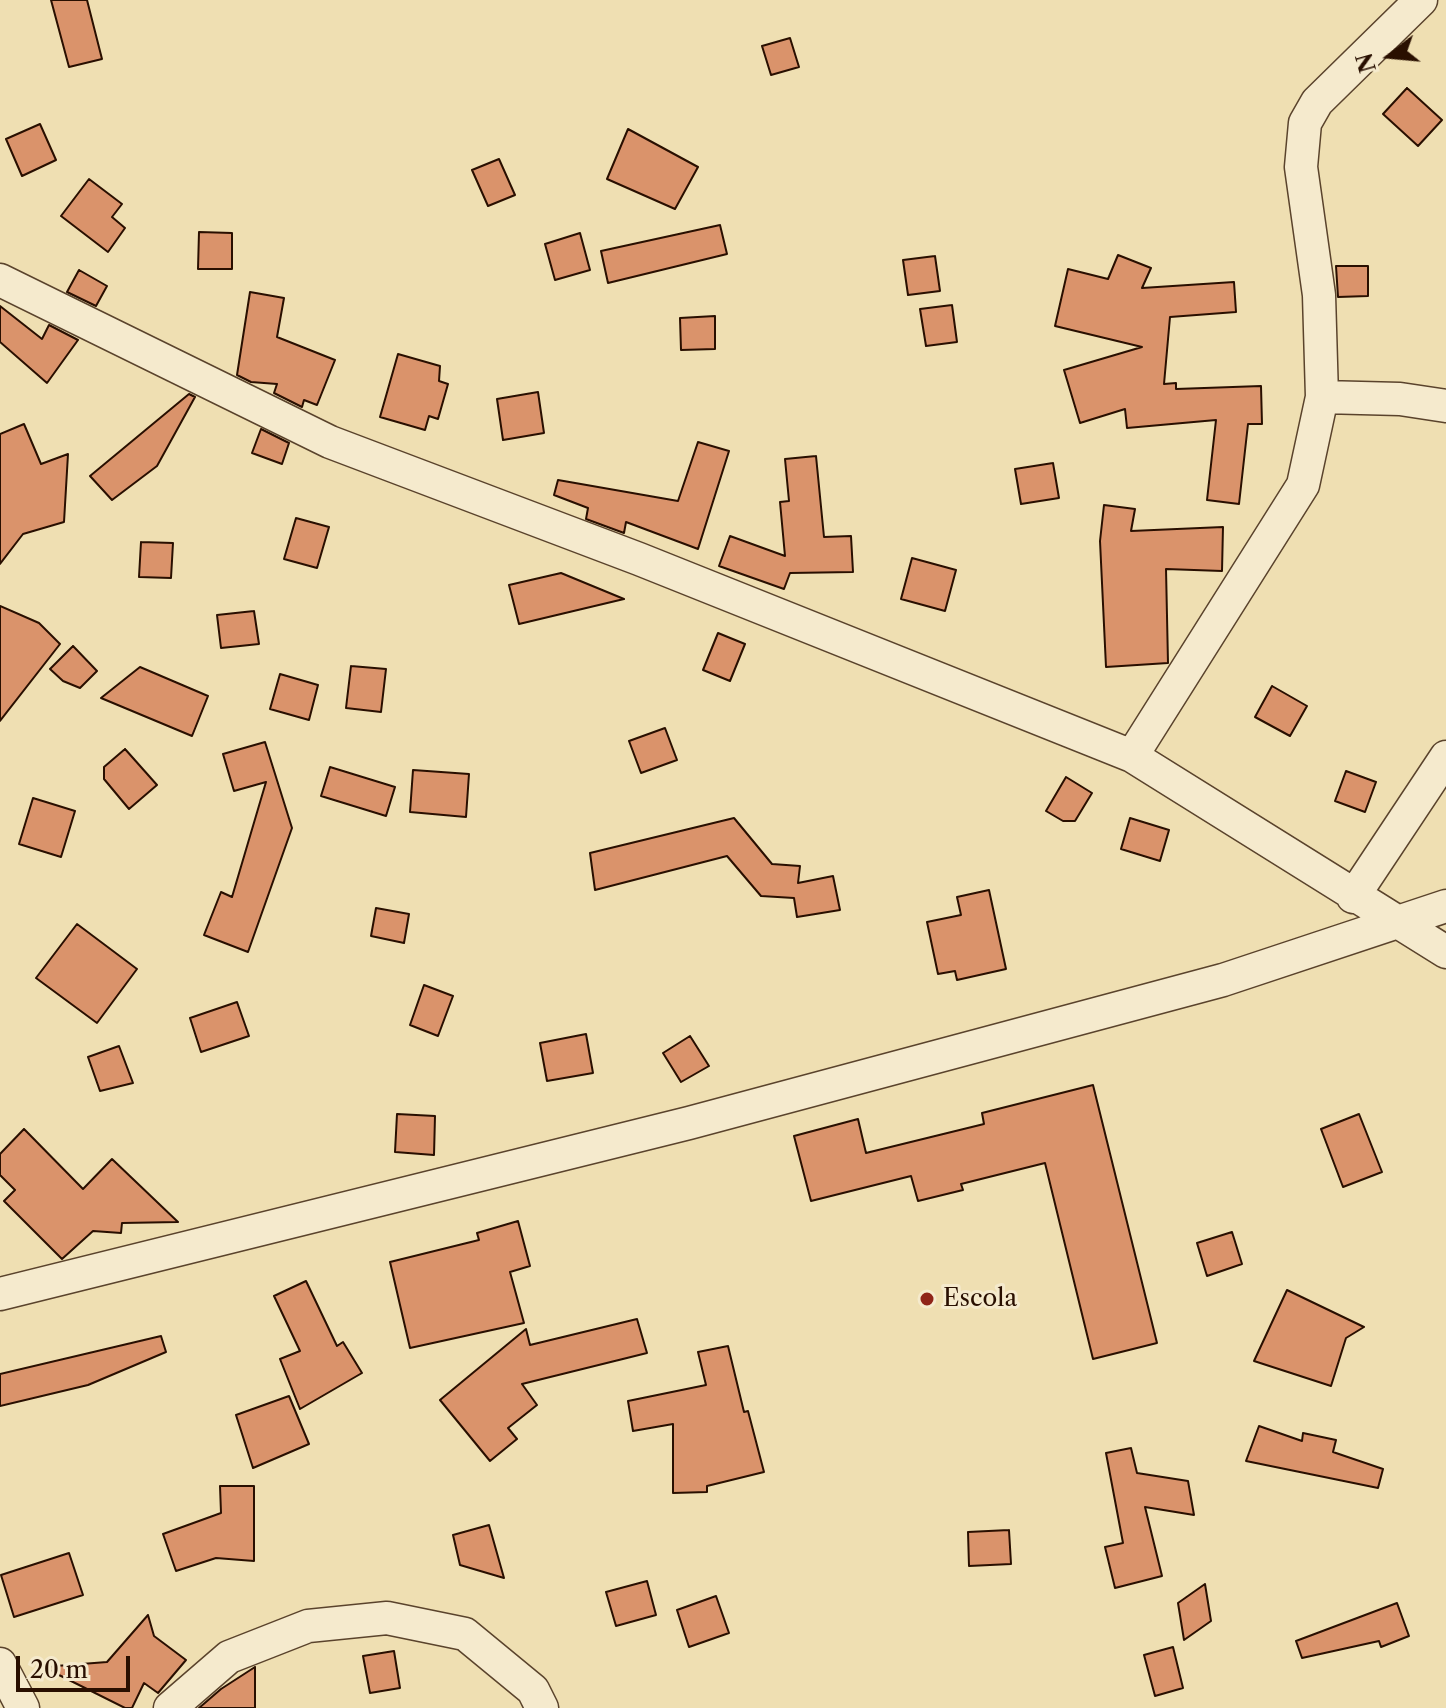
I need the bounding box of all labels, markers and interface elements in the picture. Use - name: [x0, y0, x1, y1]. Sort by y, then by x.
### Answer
- north arrow: [1350, 16, 1430, 96]
- text: N: [1351, 50, 1382, 76]
- place label: Escola: [943, 1285, 1017, 1313]
- marker: Escola: [918, 1290, 936, 1308]
- scale bar: [20, 1640, 134, 1690]
- text: 20 m: [30, 1655, 88, 1684]

